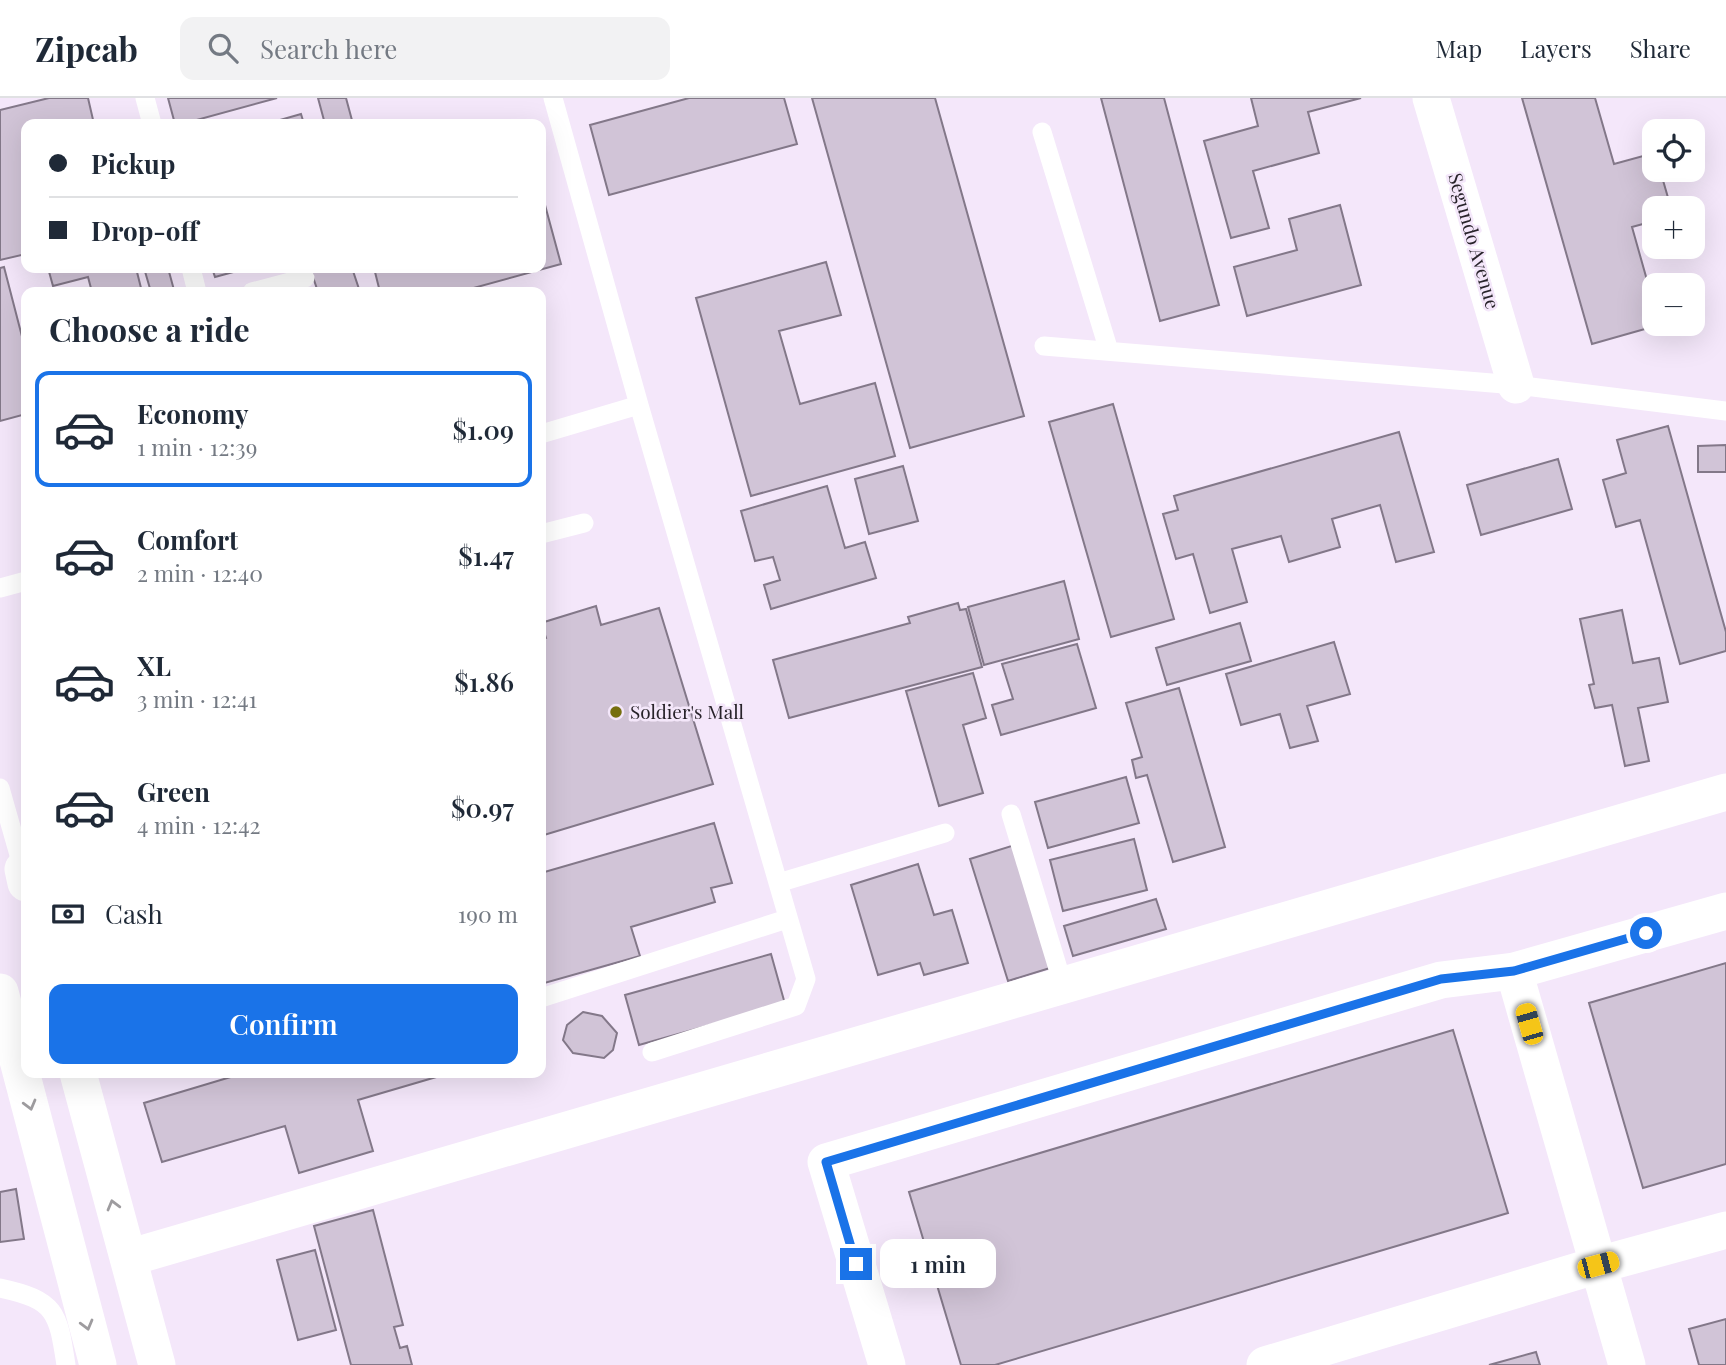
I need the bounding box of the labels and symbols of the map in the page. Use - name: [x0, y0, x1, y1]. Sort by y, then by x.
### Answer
- street label: Segundo Avenue: [1443, 170, 1507, 312]
- place label: Soldier's Mall: [630, 698, 745, 724]
- marker: Soldier's Mall: [608, 704, 624, 720]
- route start: [1630, 917, 1662, 949]
- car: [1514, 1001, 1545, 1047]
- one-way arrow: [22, 1099, 36, 1111]
- one-way arrow: [107, 1199, 122, 1211]
- callout: 1 min: [880, 1240, 996, 1288]
- route end: [840, 1248, 872, 1280]
- car: [1575, 1249, 1622, 1281]
- one-way arrow: [79, 1319, 94, 1331]

